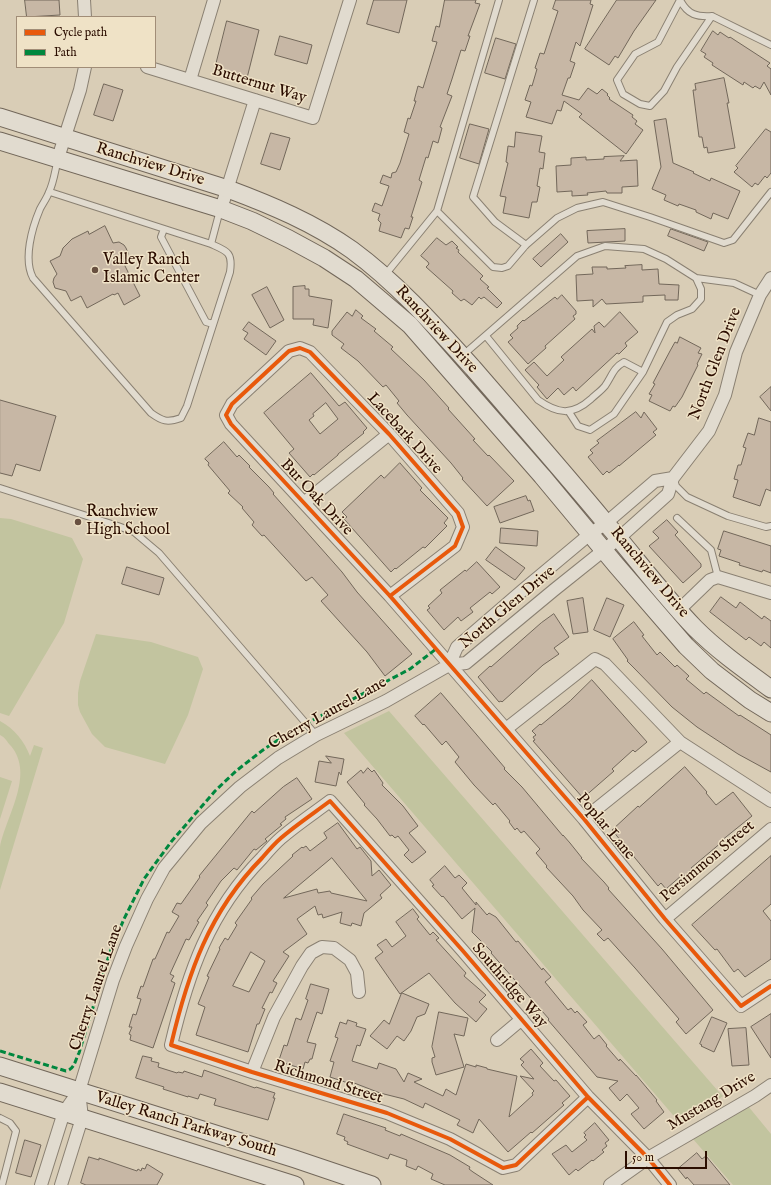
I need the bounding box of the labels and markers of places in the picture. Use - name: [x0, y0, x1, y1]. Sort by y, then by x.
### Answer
- place label: Valley Ranch Islamic Center: [103, 251, 200, 289]
- marker: Valley Ranch Islamic Center: [90, 265, 100, 275]
- place label: Ranchview High School: [86, 503, 170, 541]
- marker: Ranchview High School: [73, 517, 83, 527]

